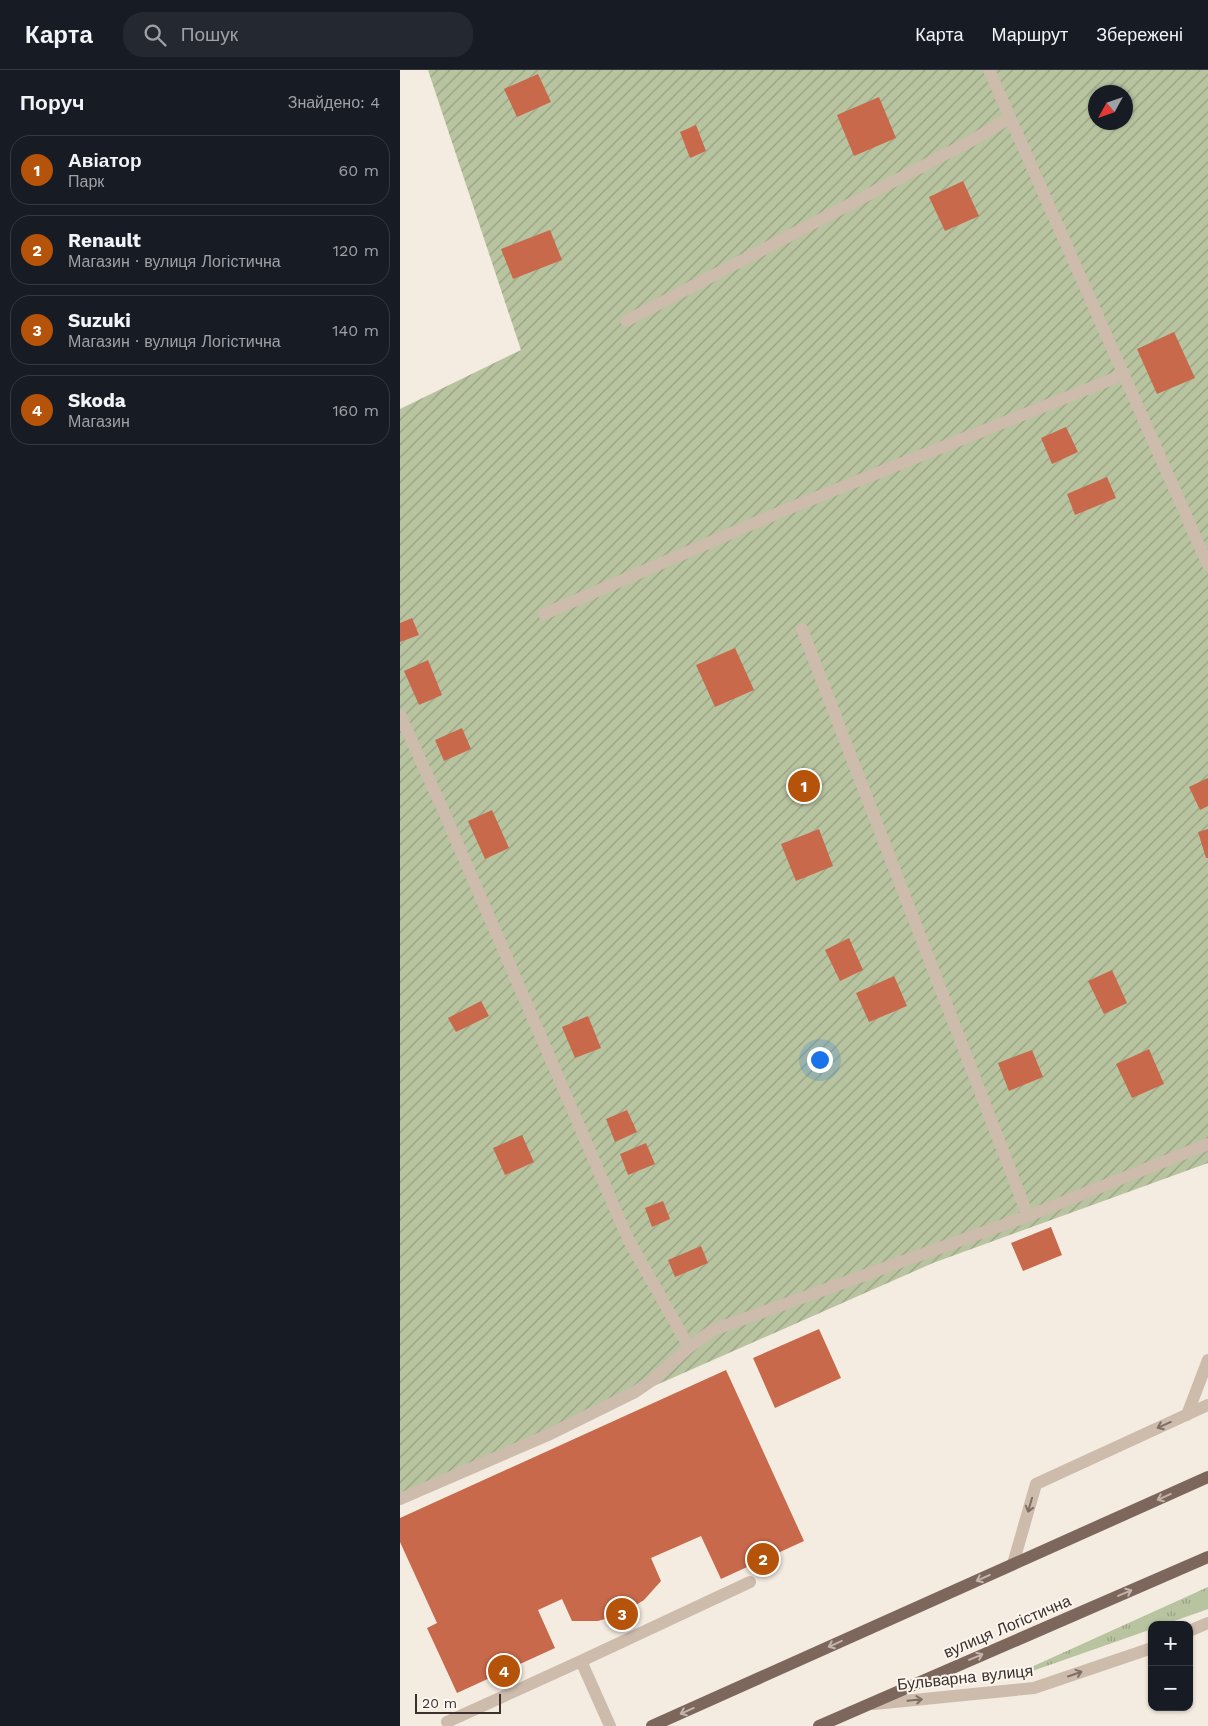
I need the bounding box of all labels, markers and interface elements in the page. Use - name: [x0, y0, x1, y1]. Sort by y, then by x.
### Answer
- search box: [123, 12, 473, 57]
- text: Карта: [25, 21, 93, 49]
- icon: search: [141, 21, 169, 49]
- text: Пошук: [181, 23, 238, 46]
- text: Карта: [915, 24, 963, 45]
- text: Маршрут: [991, 24, 1068, 45]
- text: Збережені: [1096, 24, 1183, 45]
- north arrow: [1088, 85, 1133, 130]
- text: Поруч: [20, 90, 84, 115]
- text: Знайдено: 4: [288, 93, 380, 112]
- text: Авіатор: [68, 149, 142, 172]
- text: 1: [34, 161, 40, 180]
- text: 60 m: [339, 161, 379, 180]
- text: Парк: [68, 172, 104, 191]
- text: Renault: [68, 229, 141, 252]
- text: 2: [32, 241, 42, 260]
- text: 120 m: [333, 241, 379, 260]
- text: Магазин · вулиця Логістична: [68, 252, 281, 271]
- text: Suzuki: [68, 309, 131, 332]
- text: 3: [32, 321, 42, 340]
- text: 140 m: [332, 321, 379, 340]
- text: Магазин · вулиця Логістична: [68, 332, 281, 351]
- text: Skoda: [68, 389, 126, 412]
- text: 4: [32, 401, 42, 420]
- text: 160 m: [332, 401, 379, 420]
- text: Магазин: [68, 412, 130, 431]
- pin: 1: [788, 767, 820, 805]
- your location: [807, 1047, 833, 1073]
- one-way arrow: [1157, 1421, 1172, 1431]
- one-way arrow: [1156, 1492, 1171, 1502]
- one-way arrow: [1025, 1497, 1034, 1513]
- pin: 2: [747, 1540, 779, 1578]
- one-way arrow: [976, 1573, 991, 1583]
- one-way arrow: [1117, 1587, 1132, 1597]
- street label: вулиця Логістична: [941, 1591, 1074, 1662]
- pin: 3: [606, 1595, 638, 1633]
- map controls: [1148, 1621, 1193, 1711]
- button: +: [1148, 1621, 1193, 1666]
- one-way arrow: [828, 1640, 843, 1650]
- pin: 4: [488, 1652, 520, 1690]
- one-way arrow: [968, 1652, 983, 1661]
- street label: Бульварна вулиця: [896, 1661, 1034, 1694]
- button: −: [1148, 1666, 1193, 1711]
- one-way arrow: [1066, 1669, 1082, 1678]
- scale bar: [415, 1691, 501, 1714]
- text: 20 m: [422, 1695, 457, 1711]
- one-way arrow: [907, 1695, 923, 1704]
- one-way arrow: [680, 1706, 695, 1716]

